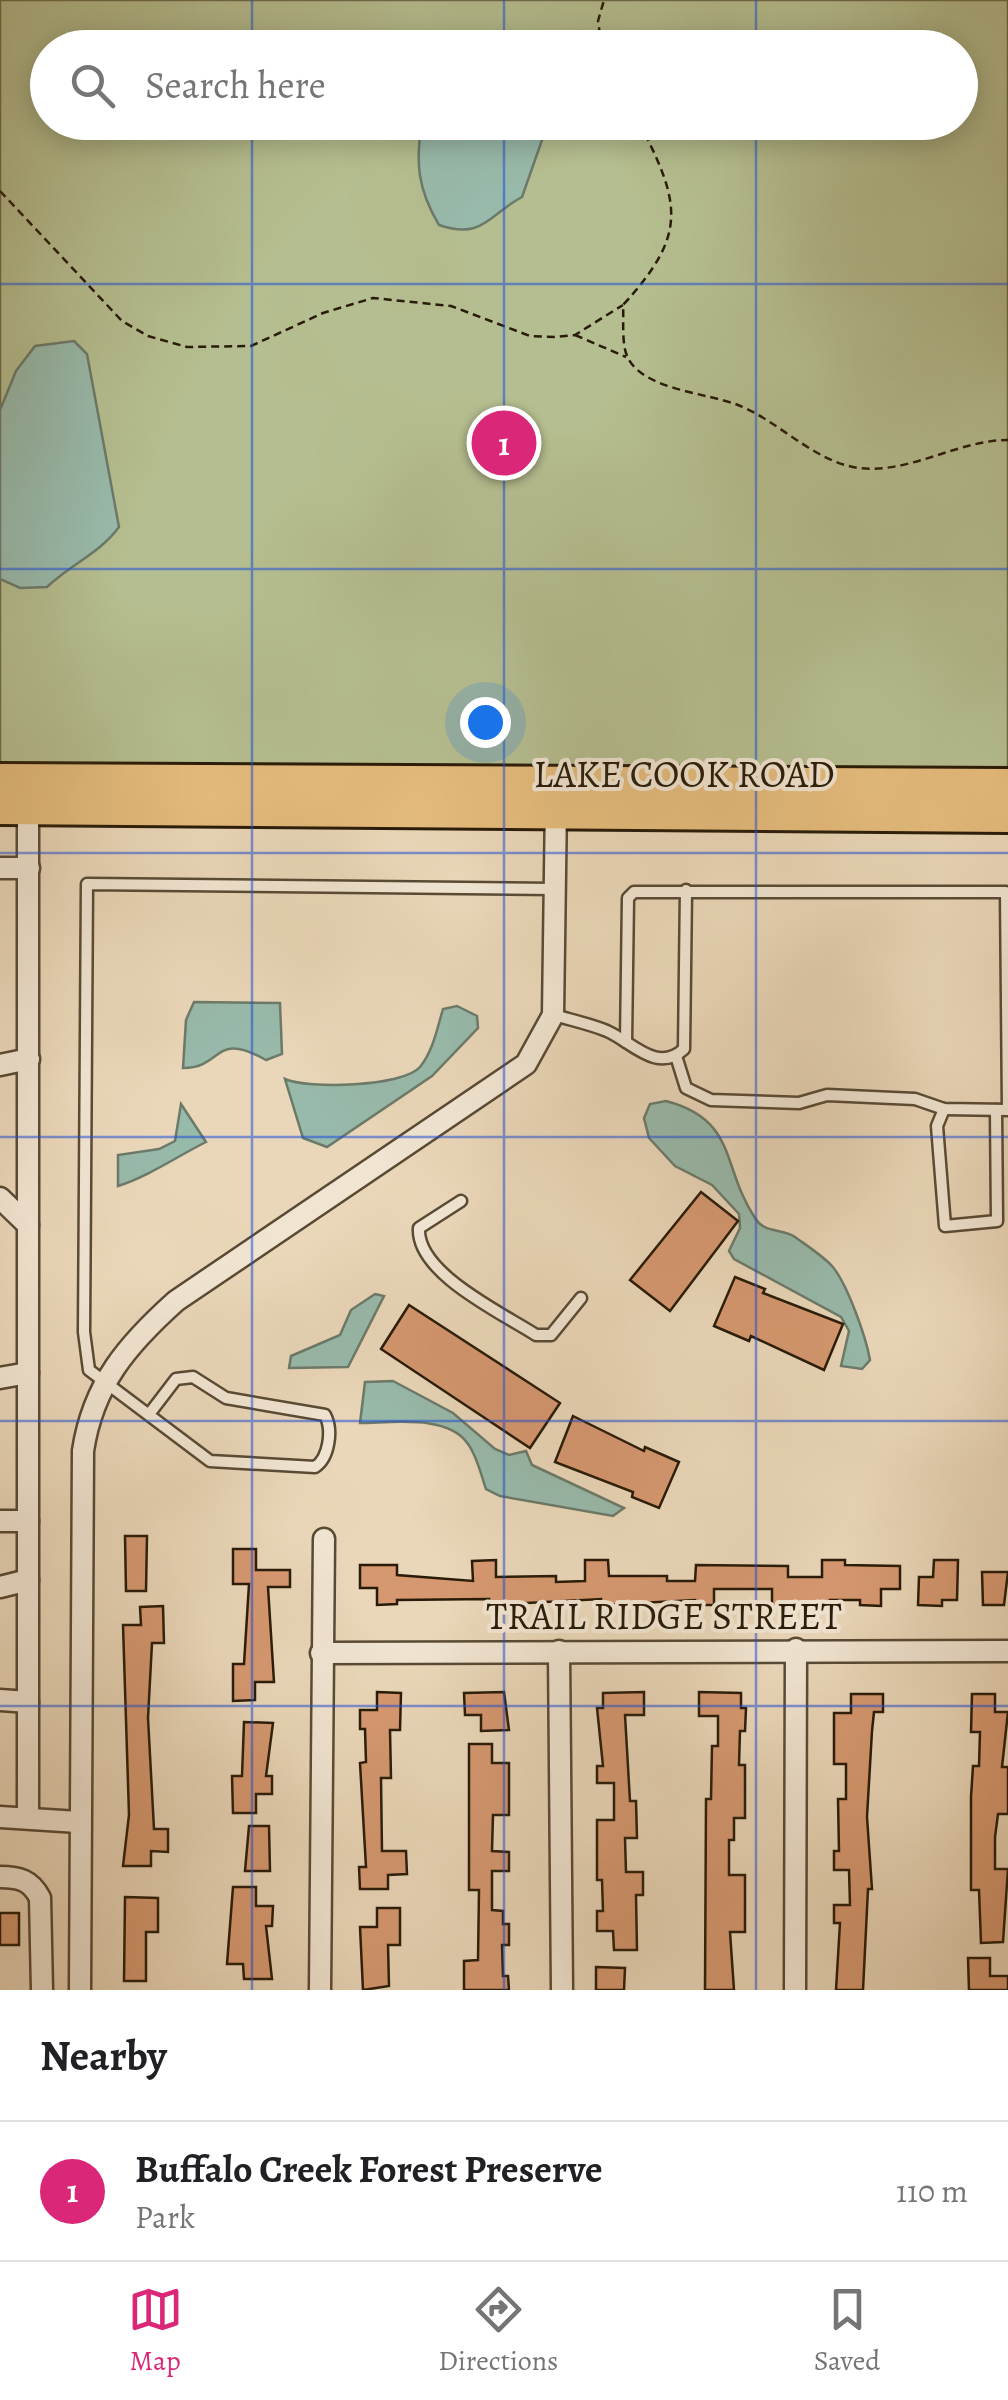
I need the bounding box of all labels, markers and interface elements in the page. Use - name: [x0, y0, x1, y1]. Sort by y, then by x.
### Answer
- search box: [30, 30, 978, 140]
- icon: search: [65, 58, 120, 113]
- text: Search here: [145, 59, 326, 111]
- pin: 1: [472, 406, 536, 480]
- your location: [460, 697, 511, 748]
- street label: LAKE COOK ROAD: [533, 748, 835, 800]
- street label: TRAIL RIDGE STREET: [486, 1590, 842, 1642]
- text: Nearby: [40, 2027, 167, 2084]
- text: Buffalo Creek Forest Preserve: [135, 2143, 603, 2195]
- text: 1: [67, 2169, 78, 2213]
- text: 110 m: [896, 2169, 968, 2213]
- text: Park: [135, 2195, 195, 2239]
- tab: Map: [128, 2282, 183, 2380]
- tab: Directions: [438, 2282, 558, 2380]
- tab: Saved: [814, 2282, 880, 2380]

